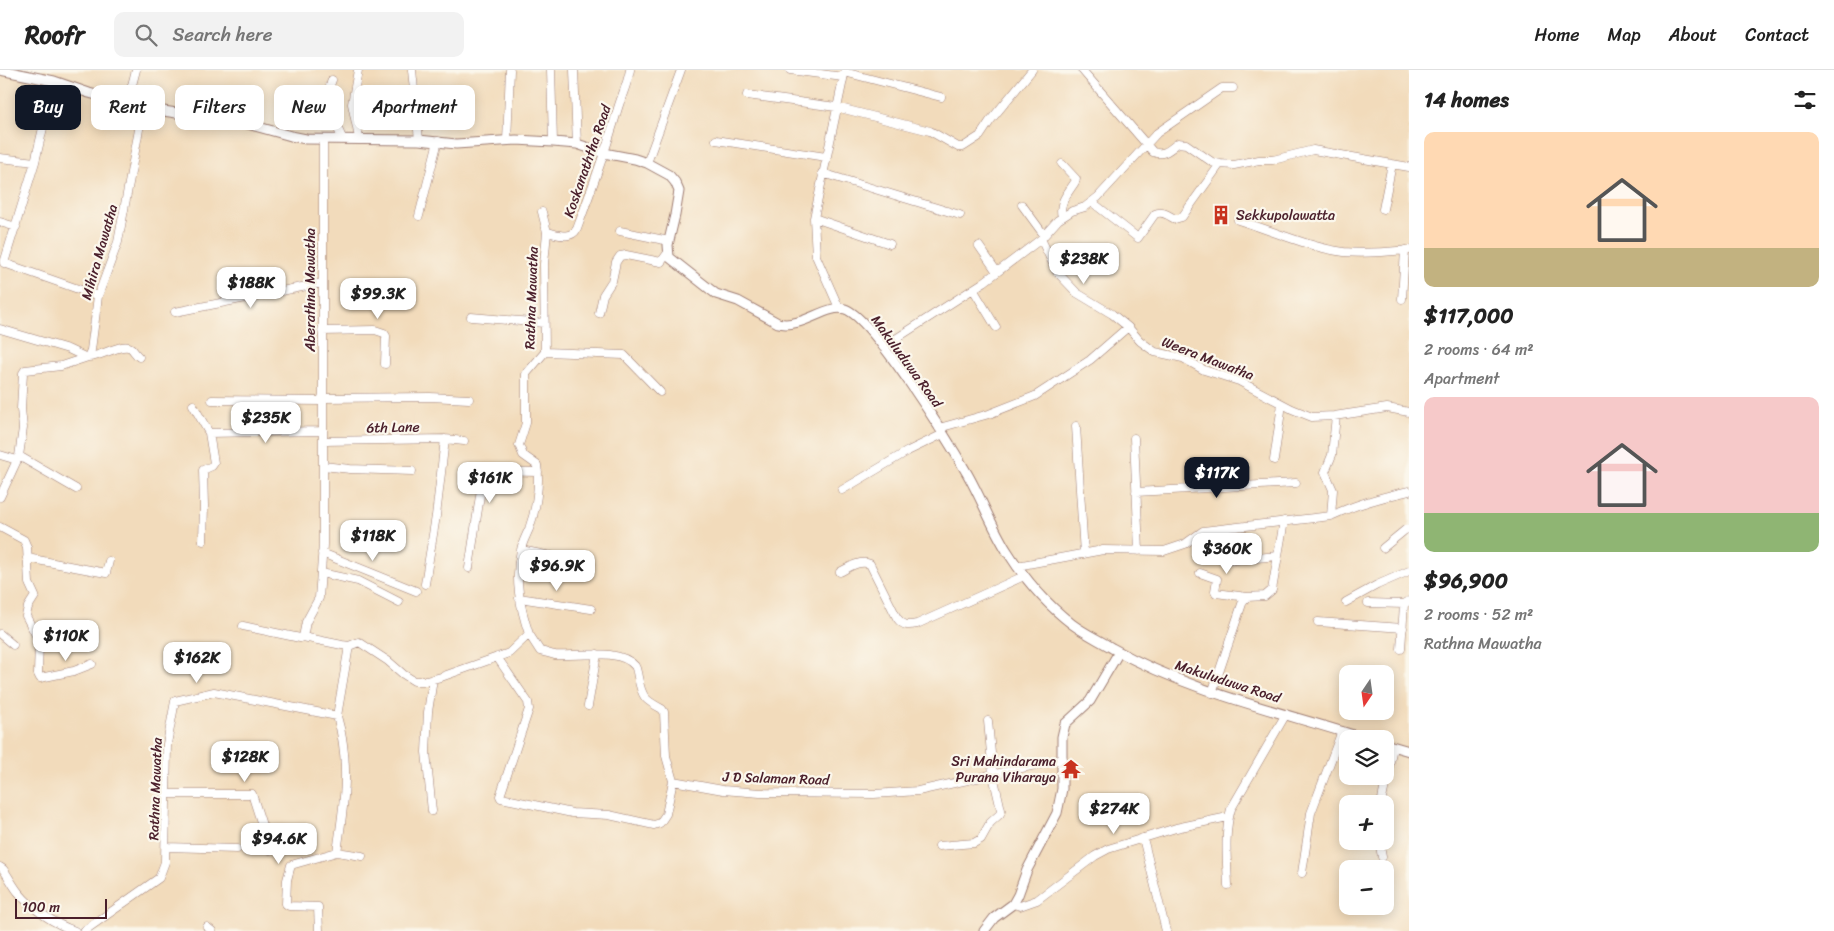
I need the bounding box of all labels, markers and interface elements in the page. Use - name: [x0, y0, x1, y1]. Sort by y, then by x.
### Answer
- search box: [114, 12, 464, 57]
- text: Roofr: [25, 14, 84, 56]
- text: Search here: [172, 18, 273, 51]
- text: Home: [1535, 19, 1580, 51]
- text: Map: [1608, 19, 1641, 51]
- text: About: [1669, 19, 1717, 51]
- text: Contact: [1745, 19, 1809, 51]
- icon: search: [132, 21, 160, 49]
- text: 14 homes: [1424, 81, 1509, 119]
- chip: Buy: [15, 85, 81, 130]
- chip: Rent: [91, 85, 165, 130]
- chip: Filters: [175, 85, 264, 130]
- chip: New: [274, 85, 344, 130]
- chip: Apartment: [354, 85, 475, 130]
- icon: filters: [1791, 86, 1819, 114]
- street label: Koskanaththa Road: [556, 100, 619, 221]
- icon: home: [1577, 165, 1667, 255]
- street label: Mihira Mawatha: [74, 201, 125, 303]
- place label: Sekkupolawatta: [1236, 203, 1335, 228]
- building icon: Sekkupolawatta: [1210, 204, 1232, 226]
- street label: Aberathna Mawatha: [298, 228, 323, 353]
- pin: $238K: [1049, 242, 1119, 285]
- text: $238K: [1060, 244, 1108, 273]
- street label: Rathna Mawatha: [517, 245, 546, 350]
- pin: $188K: [216, 266, 286, 309]
- text: $188K: [228, 268, 274, 297]
- pin: $99.3K: [337, 278, 419, 320]
- text: $99.3K: [351, 279, 405, 308]
- text: $117,000: [1424, 297, 1514, 335]
- street label: Makuluduwa Road: [864, 309, 950, 414]
- street label: Weera Mawatha: [1158, 329, 1258, 388]
- text: 2 rooms · 64 m²: [1424, 335, 1534, 364]
- text: Apartment: [1424, 364, 1500, 393]
- pin: $235K: [231, 402, 301, 444]
- text: $235K: [242, 403, 290, 432]
- street label: 6th Lane: [366, 415, 420, 440]
- icon: home: [1577, 430, 1667, 520]
- pin: $117K: [1182, 456, 1252, 499]
- text: $117K: [1195, 458, 1239, 487]
- pin: $161K: [455, 462, 525, 504]
- text: $161K: [468, 463, 512, 492]
- pin: $118K: [338, 520, 408, 562]
- text: $118K: [351, 521, 395, 550]
- pin: $360K: [1192, 532, 1262, 575]
- text: $360K: [1203, 534, 1251, 563]
- pin: $96.9K: [516, 550, 598, 592]
- text: $96.9K: [530, 551, 584, 580]
- text: $96,900: [1424, 562, 1508, 600]
- text: 2 rooms · 52 m²: [1424, 600, 1533, 629]
- pin: $110K: [31, 620, 101, 662]
- text: $110K: [44, 621, 88, 650]
- text: Rathna Mawatha: [1424, 629, 1542, 658]
- pin: $162K: [162, 642, 232, 684]
- text: $162K: [174, 643, 220, 672]
- street label: Makuluduwa Road: [1172, 653, 1286, 711]
- north arrow: [1339, 665, 1394, 720]
- map controls: [1339, 665, 1394, 915]
- button: layers: [1339, 730, 1394, 785]
- street label: Rathna Mawatha: [141, 736, 170, 841]
- pin: $128K: [210, 740, 280, 783]
- text: $128K: [222, 742, 268, 771]
- place label: Sri Mahindarama Purana Viharaya: [951, 749, 1056, 790]
- temple icon: Sri Mahindarama Purana Viharaya: [1060, 758, 1082, 780]
- street label: J D Salaman Road: [721, 764, 831, 793]
- pin: $274K: [1079, 792, 1149, 835]
- text: $274K: [1090, 794, 1138, 823]
- button: +: [1339, 795, 1394, 850]
- pin: $94.6K: [238, 822, 320, 865]
- text: $94.6K: [252, 824, 306, 853]
- button: −: [1339, 860, 1394, 915]
- text: 100 m: [22, 895, 60, 920]
- scale bar: [15, 896, 108, 919]

